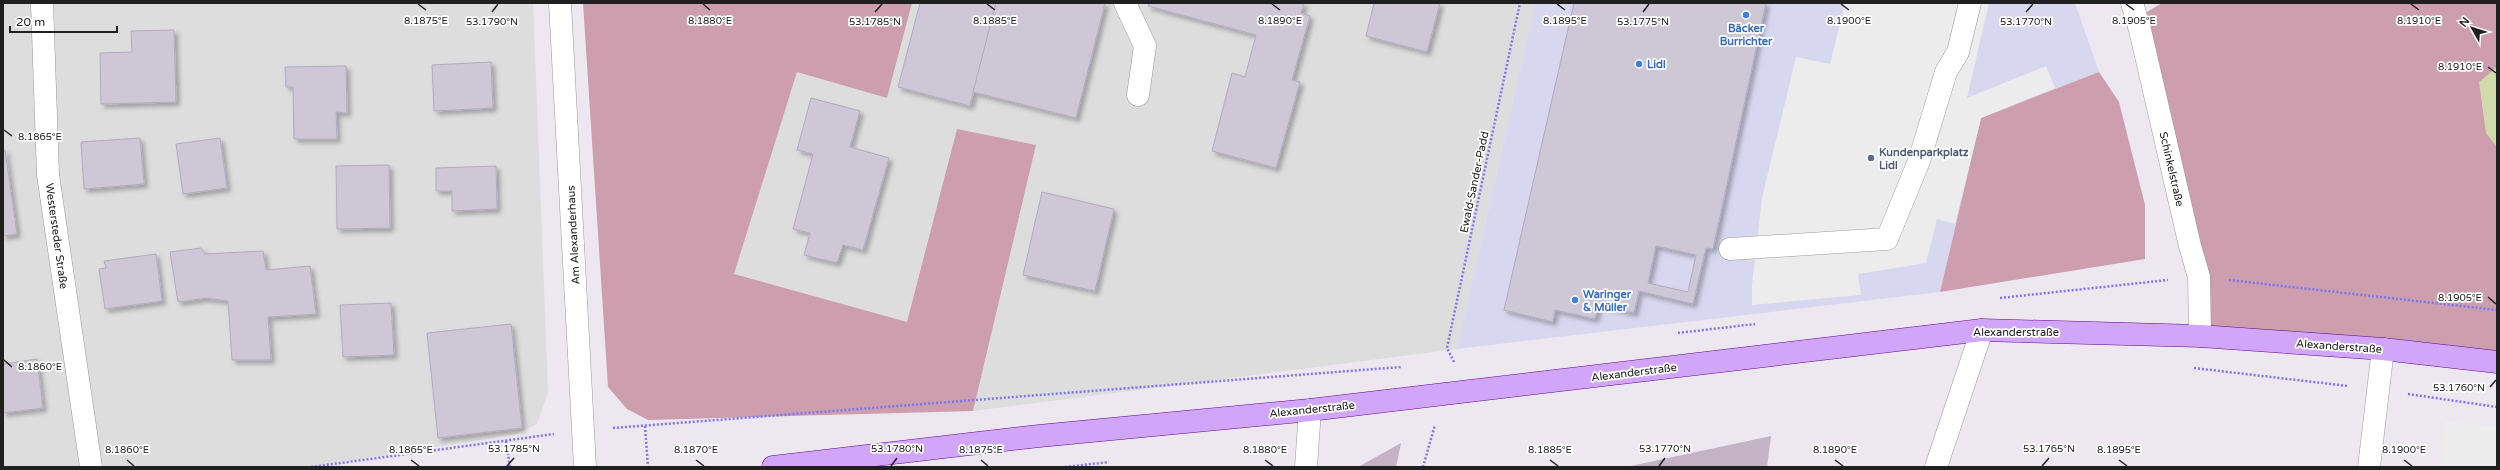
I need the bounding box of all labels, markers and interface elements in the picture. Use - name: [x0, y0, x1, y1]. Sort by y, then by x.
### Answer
- scale bar: [10, 8, 117, 34]
- north arrow: [2452, 8, 2492, 48]
- marker: Bäcker Burrichter: [1741, 10, 1751, 20]
- text: N: [2457, 14, 2472, 30]
- text: 20 m: [16, 15, 45, 29]
- text: 8.1875°E: [404, 15, 448, 27]
- text: 8.1880°E: [688, 15, 732, 27]
- text: 8.1885°E: [973, 15, 1017, 27]
- text: 8.1890°E: [1258, 15, 1302, 27]
- text: 8.1895°E: [1543, 15, 1587, 27]
- text: 8.1900°E: [1827, 15, 1871, 27]
- text: 8.1905°E: [2112, 15, 2156, 27]
- text: 8.1910°E: [2397, 15, 2441, 27]
- text: 53.1790°N: [466, 16, 518, 28]
- text: 53.1785°N: [849, 16, 901, 28]
- text: 53.1775°N: [1617, 16, 1669, 28]
- text: 53.1770°N: [2000, 16, 2052, 28]
- place label: Bäcker Burrichter: [1720, 22, 1773, 48]
- place label: Lidl: [1647, 58, 1666, 71]
- marker: Lidl: [1634, 59, 1644, 69]
- text: 8.1910°E: [2438, 61, 2482, 73]
- street label: Ewald-Sander-Padd: [1457, 130, 1492, 234]
- street label: Schinkelstraße: [2157, 130, 2186, 208]
- text: 8.1865°E: [18, 131, 62, 143]
- place label: Kundenparkplatz Lidl: [1879, 146, 1969, 172]
- marker: Kundenparkplatz Lidl: [1866, 153, 1876, 163]
- street label: Westersteder Straße: [43, 182, 70, 290]
- street label: Am Alexanderhaus: [564, 185, 583, 285]
- place label: Waringer & Müller: [1583, 288, 1632, 314]
- text: 8.1905°E: [2438, 292, 2482, 304]
- marker: Waringer & Müller: [1570, 295, 1580, 305]
- street label: Alexanderstraße: [1973, 326, 2059, 339]
- street label: Alexanderstraße: [2296, 337, 2382, 356]
- text: 8.1860°E: [18, 361, 62, 373]
- street label: Alexanderstraße: [1591, 361, 1678, 384]
- text: 53.1760°N: [2433, 382, 2485, 394]
- street label: Alexanderstraße: [1269, 399, 1355, 420]
- text: 53.1785°N: [488, 443, 540, 455]
- text: 53.1780°N: [871, 443, 923, 455]
- text: 53.1770°N: [1639, 443, 1691, 455]
- text: 53.1765°N: [2023, 443, 2075, 455]
- text: 8.1860°E: [105, 444, 149, 456]
- text: 8.1865°E: [389, 444, 433, 456]
- text: 8.1870°E: [674, 444, 718, 456]
- text: 8.1875°E: [959, 444, 1003, 456]
- text: 8.1880°E: [1243, 444, 1287, 456]
- text: 8.1885°E: [1528, 444, 1572, 456]
- text: 8.1890°E: [1813, 444, 1857, 456]
- text: 8.1895°E: [2097, 444, 2141, 456]
- text: 8.1900°E: [2382, 444, 2426, 456]

